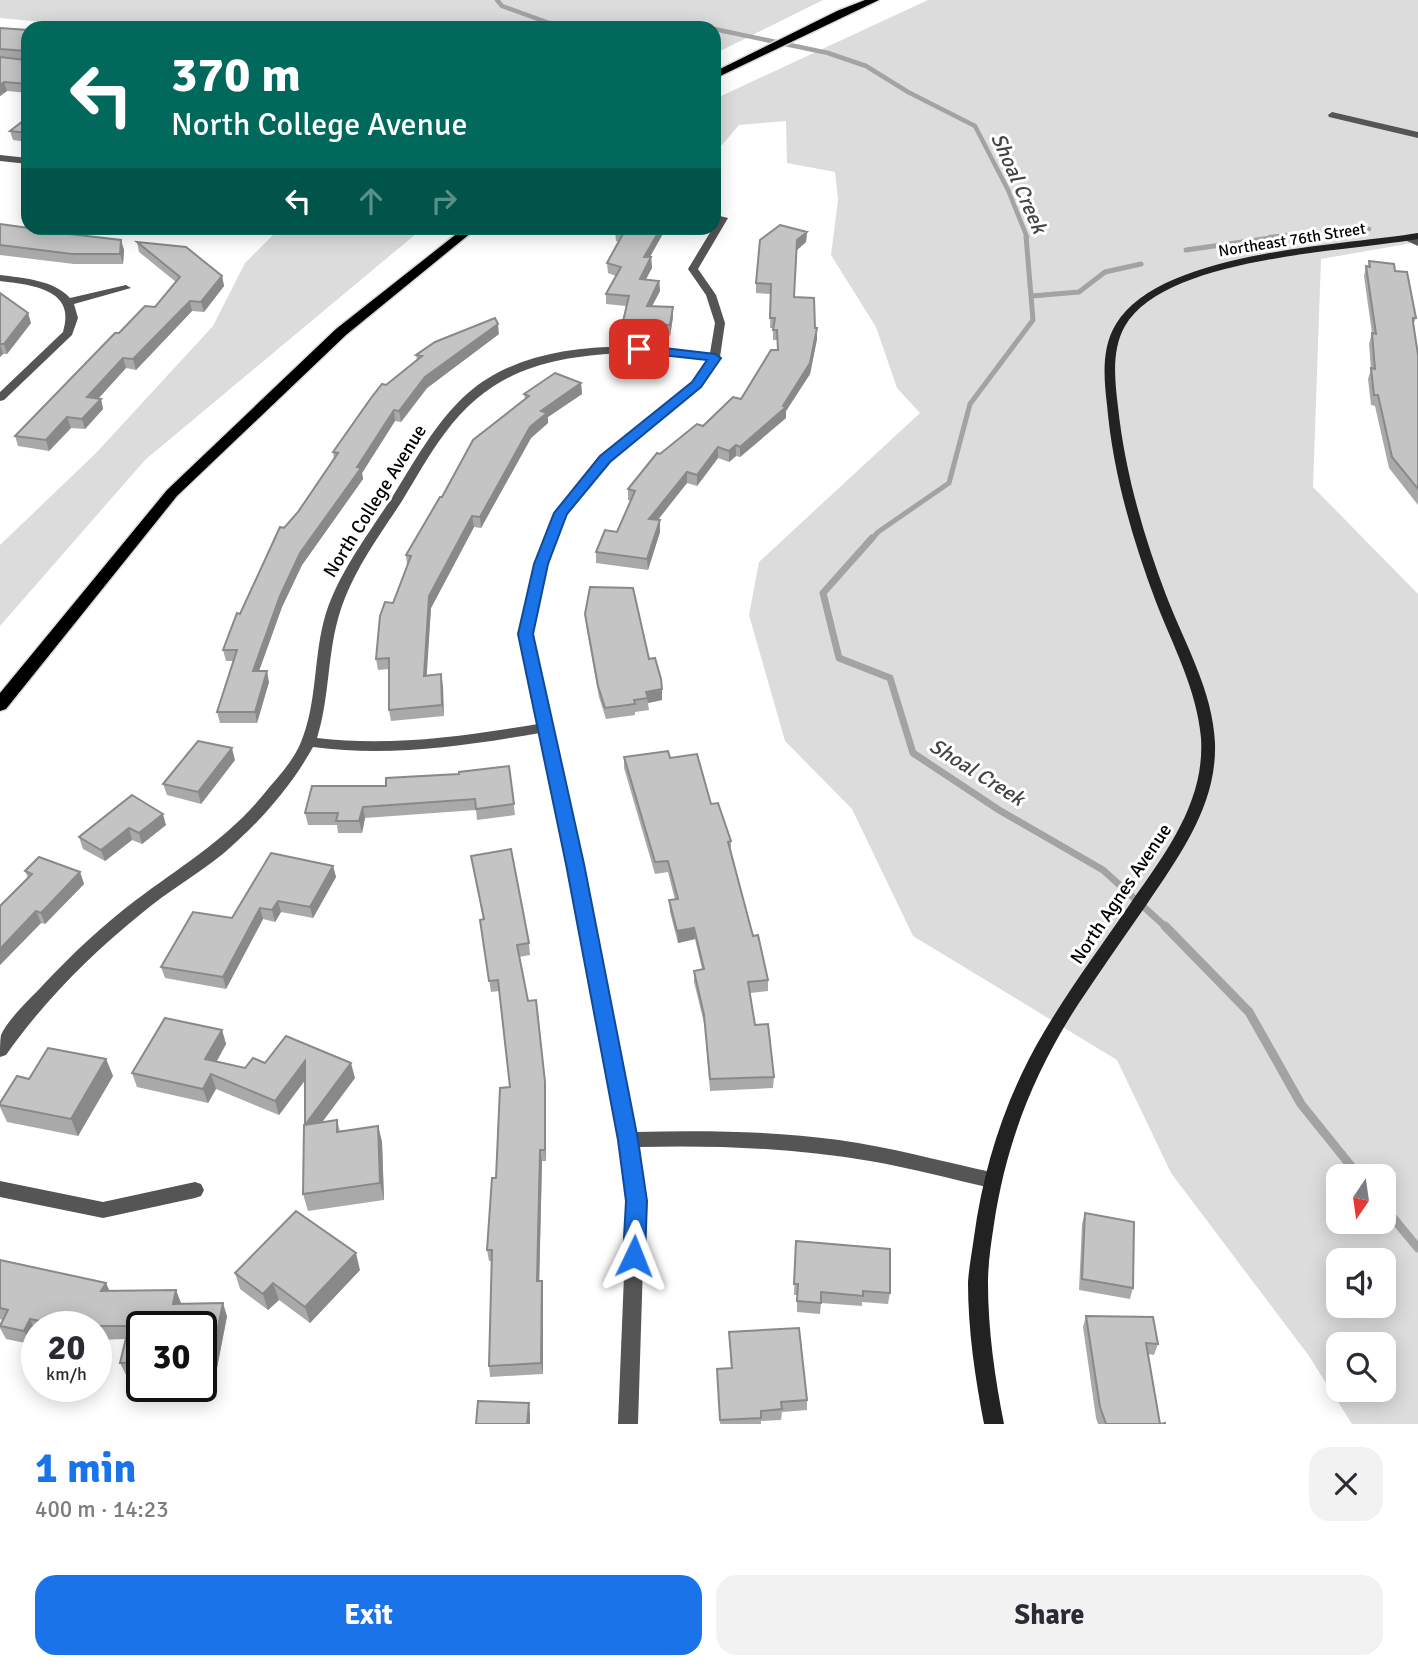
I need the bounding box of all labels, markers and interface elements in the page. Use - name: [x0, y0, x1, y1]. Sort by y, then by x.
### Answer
- text: 370 m: [171, 45, 301, 105]
- icon: left: [56, 49, 147, 140]
- text: North College Avenue: [171, 105, 467, 144]
- water label: Shoal Creek: [985, 129, 1054, 239]
- icon: left: [279, 182, 317, 220]
- icon: ahead: [352, 182, 390, 220]
- icon: right: [425, 182, 463, 220]
- street label: Northeast 76th Street: [1217, 218, 1367, 262]
- pin: [609, 319, 669, 379]
- icon: arrive: [620, 330, 658, 368]
- street label: North College Avenue: [318, 420, 432, 582]
- water label: Shoal Creek: [925, 733, 1031, 813]
- street label: North Agnes Avenue: [1065, 819, 1177, 969]
- north arrow: [1326, 1164, 1396, 1234]
- map controls: [1326, 1164, 1396, 1402]
- position arrow: [597, 1219, 671, 1293]
- button: sound: [1326, 1248, 1396, 1318]
- speed limit sign: 30: [126, 1311, 217, 1402]
- text: 20: [48, 1326, 85, 1369]
- button: search: [1326, 1332, 1396, 1402]
- text: km/h: [46, 1363, 87, 1385]
- text: 1 min: [35, 1443, 136, 1494]
- button: close: [1309, 1447, 1383, 1521]
- text: 400 m · 14:23: [35, 1495, 169, 1524]
- button: Exit: [35, 1575, 702, 1655]
- button: Share: [716, 1575, 1383, 1655]

